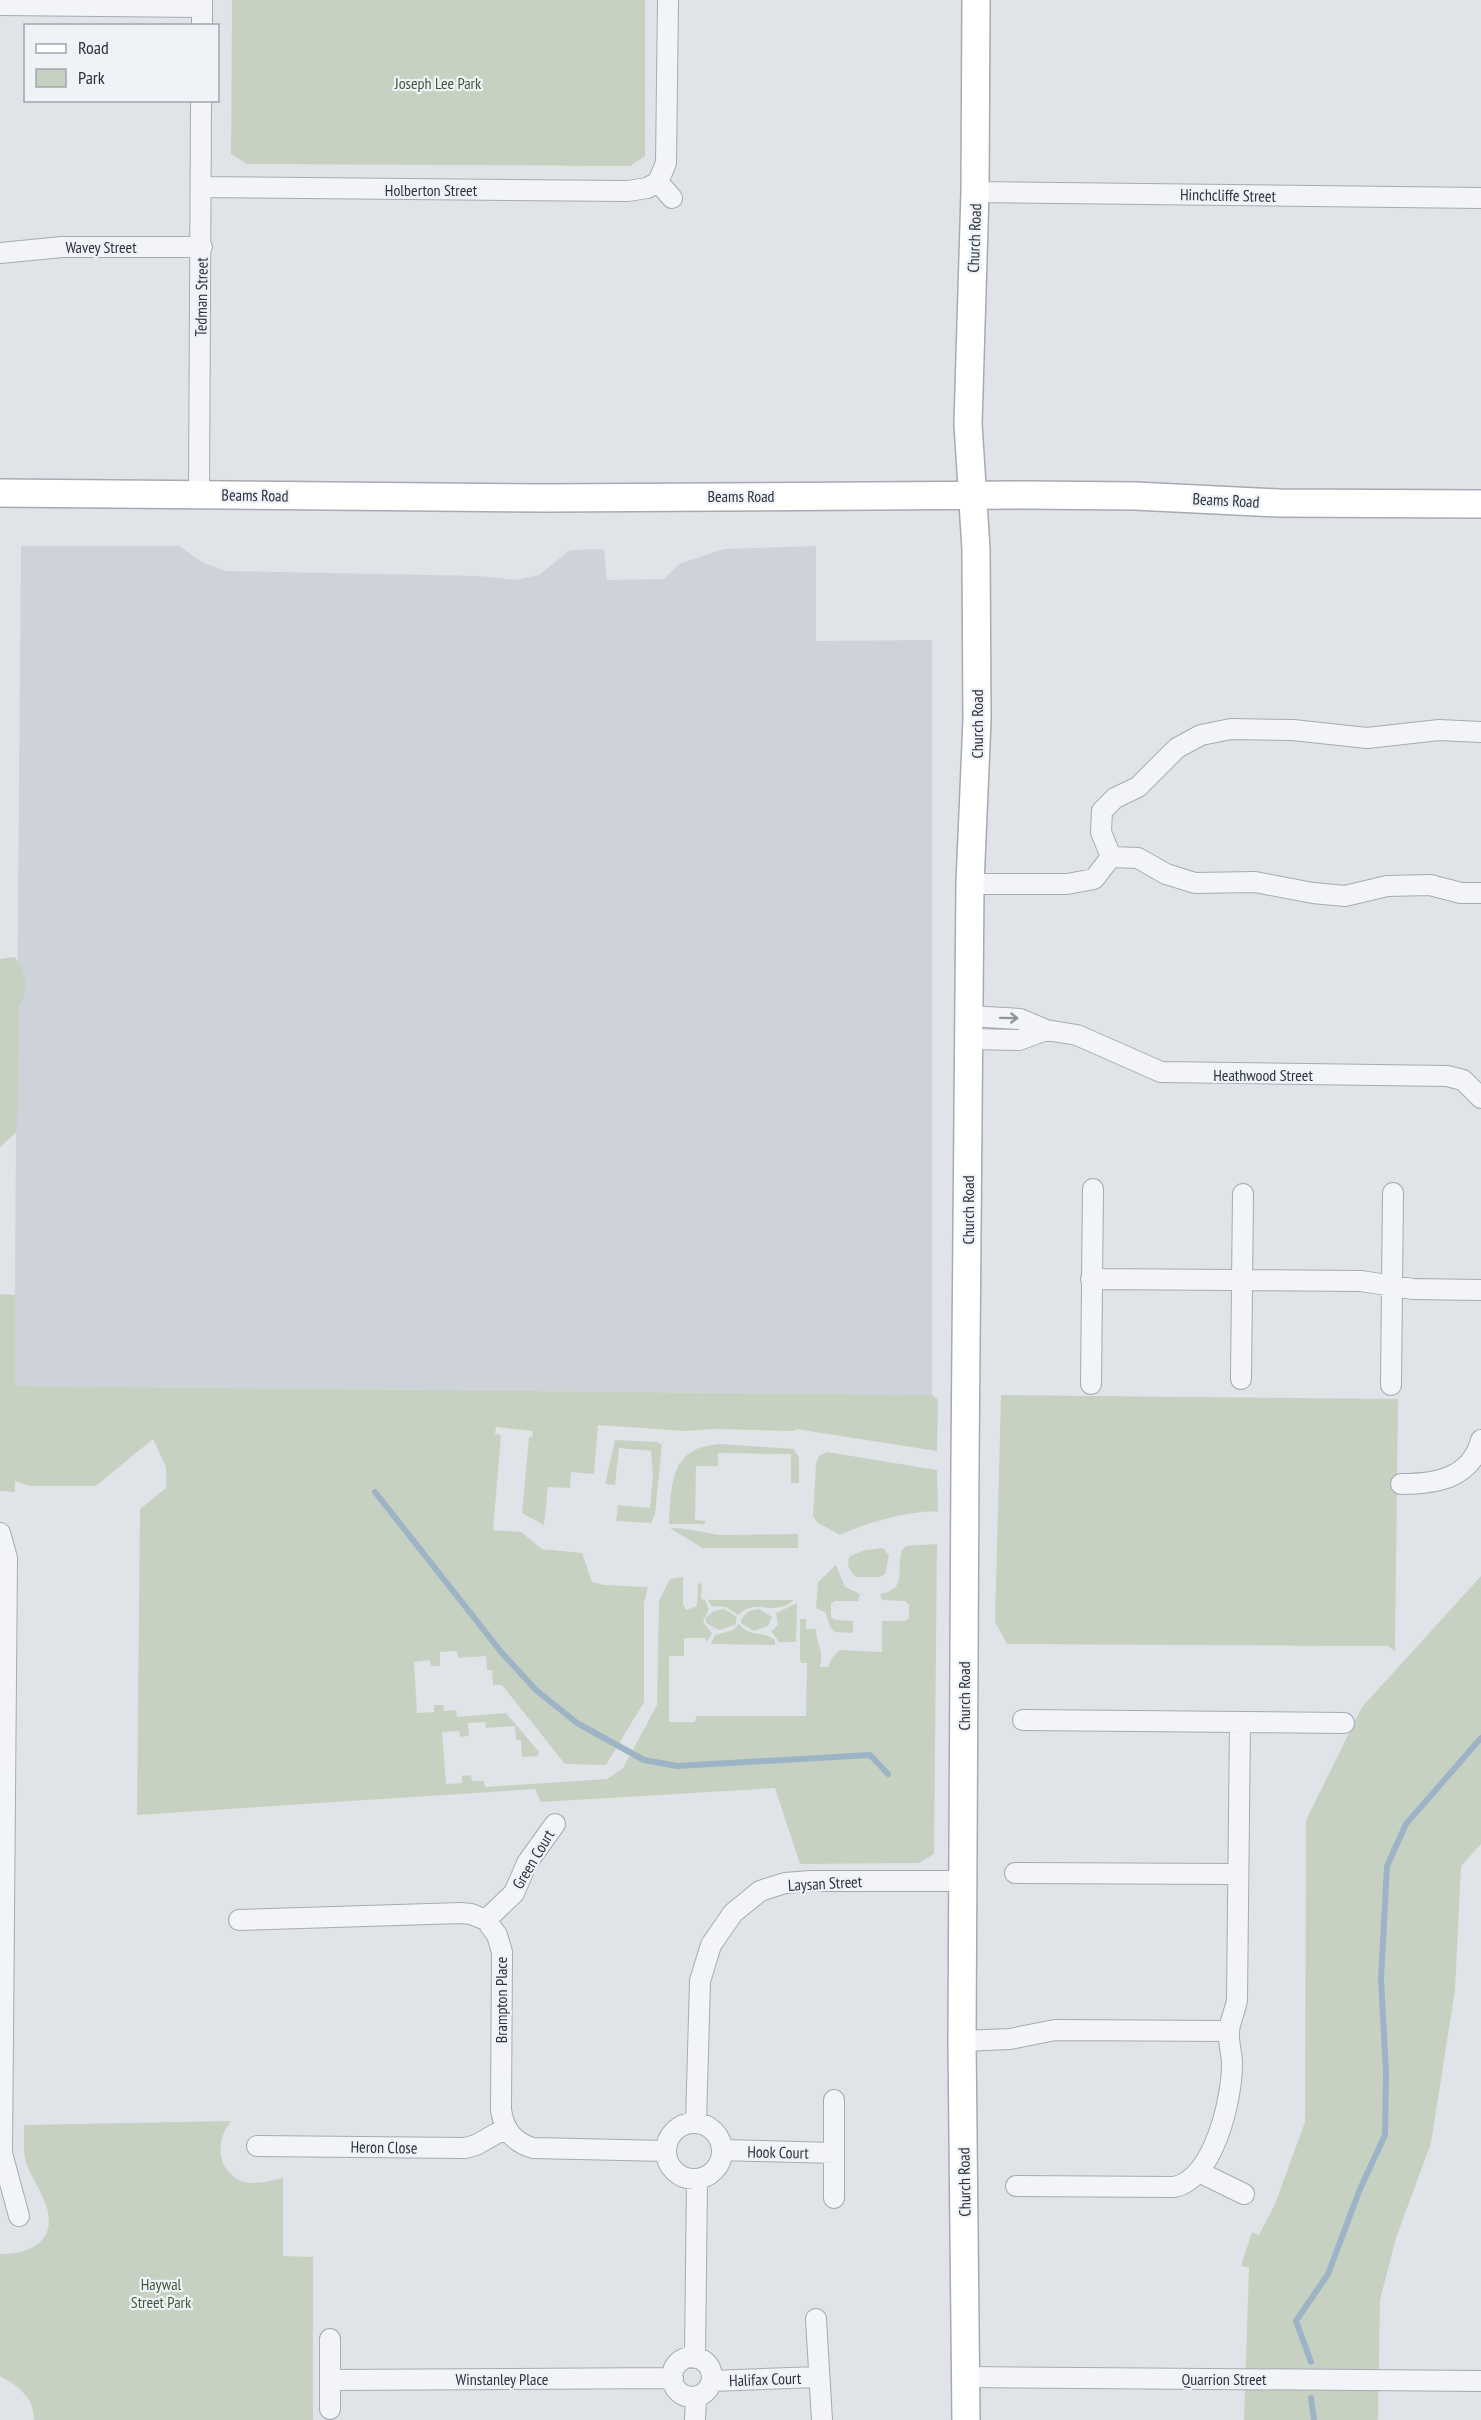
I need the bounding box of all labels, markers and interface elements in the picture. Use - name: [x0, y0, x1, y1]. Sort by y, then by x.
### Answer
- legend: [24, 24, 219, 102]
- text: Road: [78, 36, 109, 59]
- text: Park: [78, 66, 105, 89]
- park label: Joseph Lee Park: [394, 73, 482, 93]
- street label: Holberton Street: [385, 180, 478, 200]
- street label: Hinchcliffe Street: [1180, 184, 1277, 206]
- street label: Church Road: [963, 203, 985, 273]
- street label: Wavey Street: [65, 237, 137, 257]
- street label: Tedman Street: [190, 257, 212, 337]
- street label: Beams Road: [221, 484, 289, 506]
- street label: Beams Road: [707, 486, 775, 506]
- street label: Beams Road: [1192, 488, 1260, 512]
- street label: Church Road: [967, 689, 987, 759]
- one-way arrow: [998, 1013, 1018, 1024]
- street label: Heathwood Street: [1213, 1065, 1313, 1085]
- street label: Church Road: [958, 1175, 978, 1245]
- street label: Church Road: [954, 1661, 974, 1731]
- street label: Green Court: [508, 1825, 559, 1892]
- street label: Laysan Street: [787, 1871, 863, 1895]
- street label: Brampton Place: [491, 1957, 511, 2043]
- street label: Heron Close: [350, 2136, 418, 2158]
- street label: Hook Court: [747, 2141, 810, 2163]
- street label: Church Road: [953, 2147, 975, 2217]
- park label: Haywal Street Park: [131, 2274, 192, 2312]
- street label: Halifax Court: [729, 2368, 802, 2390]
- street label: Winstanley Place: [456, 2369, 548, 2389]
- street label: Quarrion Street: [1182, 2369, 1267, 2389]

